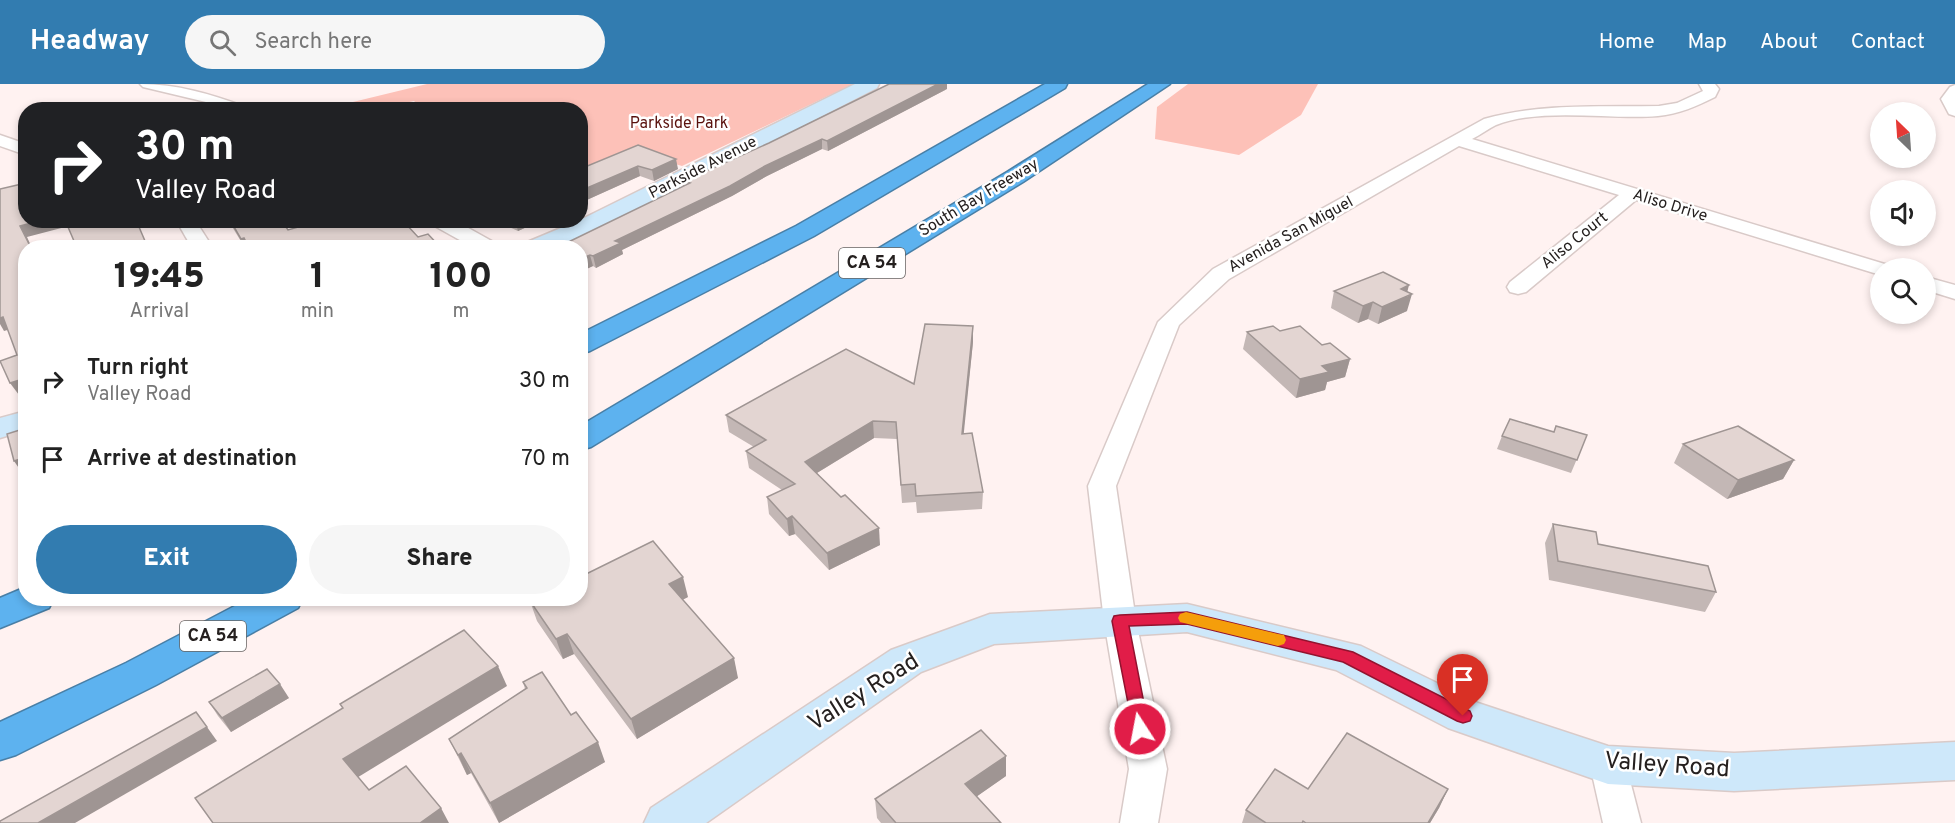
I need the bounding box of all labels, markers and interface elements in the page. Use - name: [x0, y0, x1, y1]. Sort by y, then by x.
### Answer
- search box: [185, 15, 605, 69]
- text: Headway: [30, 24, 149, 60]
- icon: search: [206, 26, 239, 59]
- text: Search here: [254, 29, 372, 56]
- text: Home: [1599, 29, 1655, 56]
- text: Map: [1688, 29, 1727, 56]
- text: About: [1760, 29, 1818, 56]
- text: Contact: [1851, 29, 1925, 56]
- north arrow: [1870, 102, 1936, 168]
- map controls: [1870, 102, 1936, 324]
- park label: Parkside Park: [630, 114, 728, 134]
- text: 30 m: [135, 122, 234, 175]
- icon: right: [36, 126, 114, 204]
- street label: Parkside Avenue: [646, 132, 760, 204]
- street label: South Bay Freeway: [916, 154, 1042, 242]
- text: Valley Road: [135, 174, 276, 208]
- button: sound: [1870, 180, 1936, 246]
- street label: Aliso Drive: [1630, 185, 1710, 227]
- street label: Avenida San Miguel: [1225, 192, 1357, 278]
- street label: Aliso Court: [1538, 208, 1612, 274]
- road number: CA 54: [839, 248, 905, 278]
- text: 19:45: [114, 255, 205, 301]
- text: 1: [310, 255, 325, 301]
- text: 100: [430, 255, 492, 301]
- button: search: [1870, 258, 1936, 324]
- text: Arrival: [130, 299, 189, 325]
- text: min: [301, 299, 334, 325]
- text: m: [452, 299, 469, 325]
- text: Turn right: [87, 355, 189, 382]
- icon: right: [36, 365, 69, 398]
- text: 30 m: [519, 368, 570, 395]
- text: Valley Road: [87, 382, 192, 408]
- icon: arrive: [36, 443, 69, 476]
- text: Arrive at destination: [87, 446, 297, 473]
- text: 70 m: [521, 446, 570, 473]
- button: Exit: [36, 525, 297, 594]
- button: Share: [309, 525, 570, 594]
- road number: CA 54: [180, 621, 246, 651]
- street label: Valley Road: [803, 647, 925, 739]
- pin: [1437, 654, 1488, 716]
- icon: arrive: [1446, 663, 1479, 696]
- position arrow: [1108, 697, 1172, 761]
- street label: Valley Road: [1603, 747, 1731, 785]

